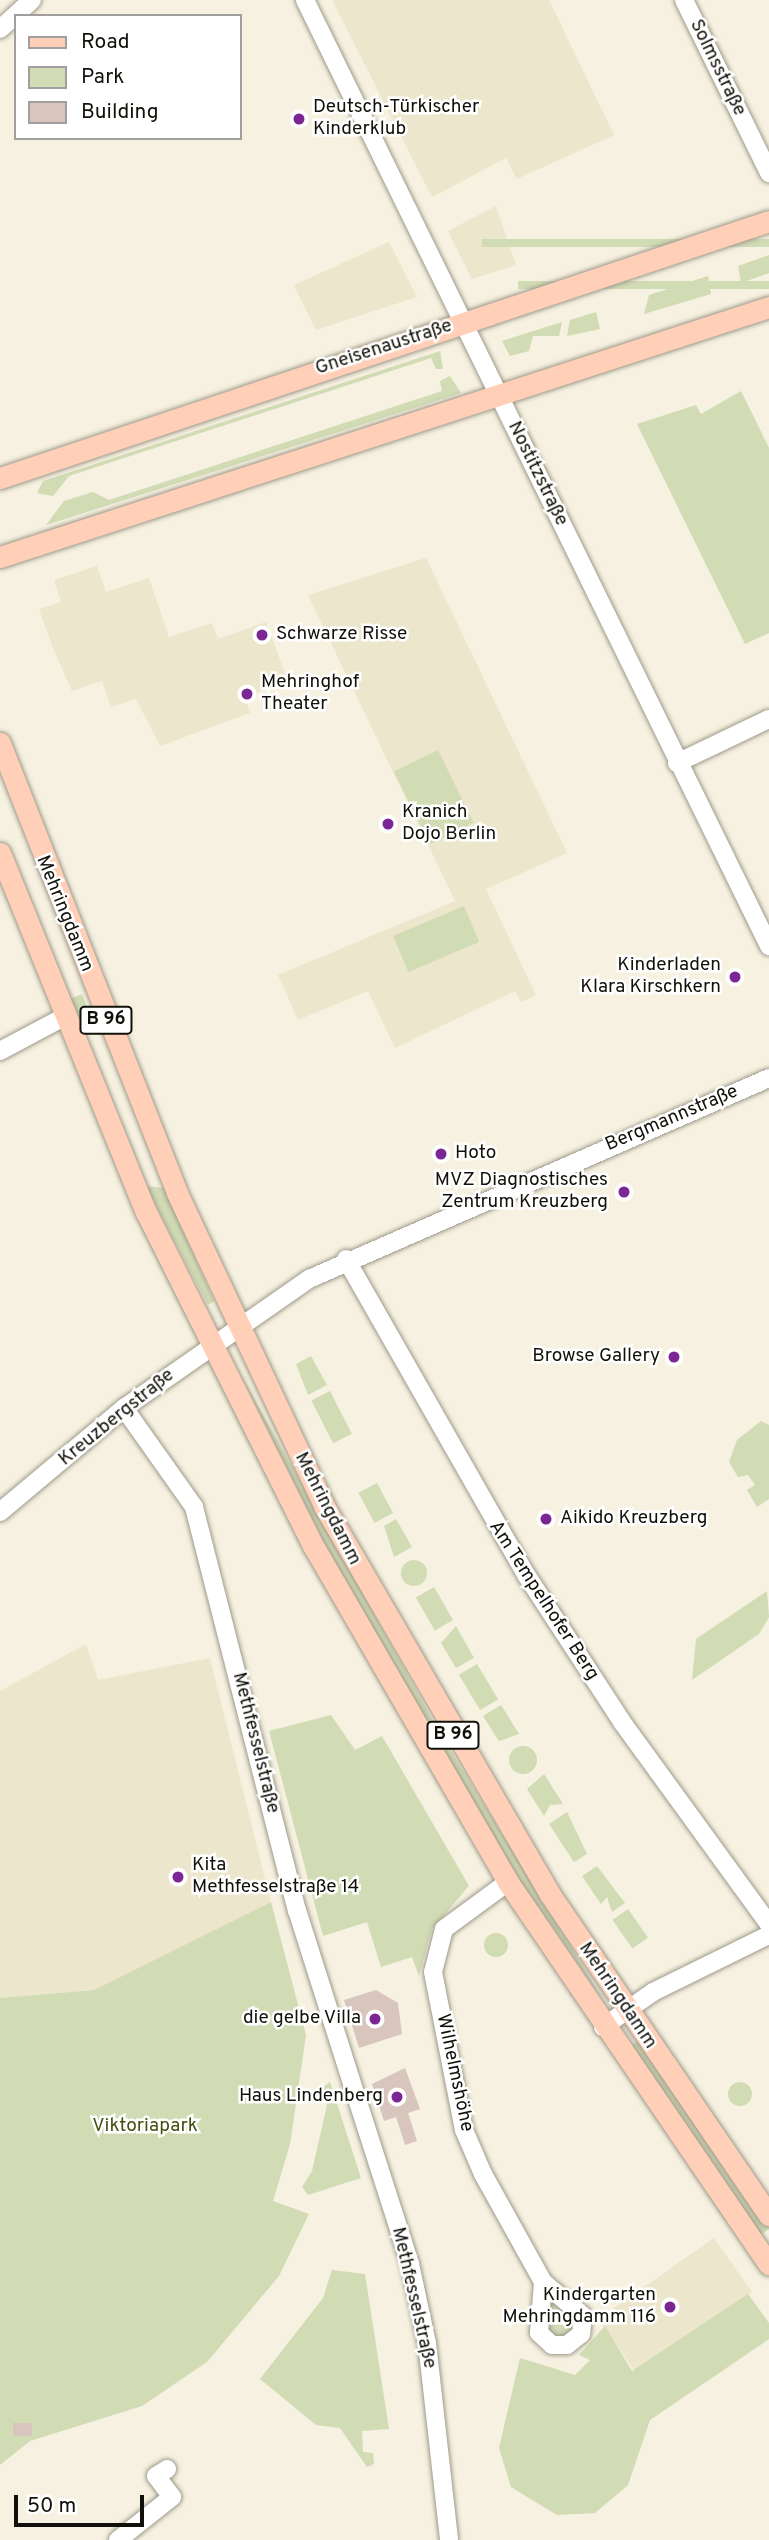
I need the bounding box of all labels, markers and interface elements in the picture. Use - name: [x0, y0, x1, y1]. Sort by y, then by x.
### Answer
- legend: [14, 14, 242, 140]
- street label: Solmsstraße: [684, 16, 750, 120]
- text: Road: [81, 29, 130, 56]
- text: Park: [81, 64, 124, 91]
- place label: Deutsch-Türkischer Kinderklub: [313, 97, 479, 141]
- text: Building: [81, 99, 159, 126]
- marker: Deutsch-Türkischer Kinderklub: [291, 111, 307, 127]
- street label: Gneisenaustraße: [313, 315, 455, 381]
- street label: Nostitzstraße: [502, 418, 572, 530]
- place label: Schwarze Risse: [276, 624, 407, 646]
- marker: Schwarze Risse: [254, 627, 270, 643]
- place label: Mehringhof Theater: [261, 672, 359, 716]
- marker: Mehringhof Theater: [239, 686, 255, 702]
- place label: Kranich Dojo Berlin: [402, 802, 496, 846]
- marker: Kranich Dojo Berlin: [380, 816, 396, 832]
- street label: Mehringdamm: [30, 852, 98, 976]
- place label: Kinderladen Klara Kirschkern: [580, 955, 721, 999]
- marker: Kinderladen Klara Kirschkern: [727, 969, 743, 985]
- road number: B 96: [78, 1006, 134, 1035]
- street label: Bergmannstraße: [602, 1081, 742, 1157]
- place label: Hoto: [455, 1143, 496, 1165]
- marker: Hoto: [433, 1146, 449, 1162]
- place label: MVZ Diagnostisches Zentrum Kreuzberg: [435, 1170, 608, 1214]
- marker: MVZ Diagnostisches Zentrum Kreuzberg: [614, 1182, 634, 1202]
- place label: Browse Gallery: [532, 1346, 660, 1368]
- marker: Browse Gallery: [666, 1349, 682, 1365]
- street label: Kreuzbergstraße: [55, 1365, 179, 1471]
- street label: Mehringdamm: [289, 1449, 365, 1569]
- place label: Aikido Kreuzberg: [560, 1508, 707, 1530]
- marker: Aikido Kreuzberg: [538, 1511, 554, 1527]
- street label: Am Tempelhofer Berg: [483, 1517, 603, 1685]
- street label: Methfesselstraße: [226, 1670, 284, 1816]
- road number: B 96: [425, 1720, 481, 1750]
- place label: Kita Methfesselstraße 14: [192, 1855, 359, 1899]
- marker: Kita Methfesselstraße 14: [170, 1869, 186, 1885]
- street label: Mehringdamm: [573, 1938, 661, 2054]
- place label: die gelbe Villa: [242, 2008, 361, 2030]
- marker: die gelbe Villa: [367, 2011, 383, 2027]
- street label: Wilhelmshöhe: [430, 2012, 478, 2134]
- place label: Haus Lindenberg: [239, 2086, 383, 2108]
- marker: Haus Lindenberg: [389, 2089, 405, 2105]
- park label: Viktoriapark: [92, 2116, 198, 2138]
- street label: Methfesselstraße: [386, 2225, 440, 2371]
- place label: Kindergarten Mehringdamm 116: [502, 2285, 656, 2329]
- marker: Kindergarten Mehringdamm 116: [662, 2299, 678, 2315]
- scale bar: [18, 2480, 147, 2524]
- text: 50 m: [27, 2493, 76, 2520]

